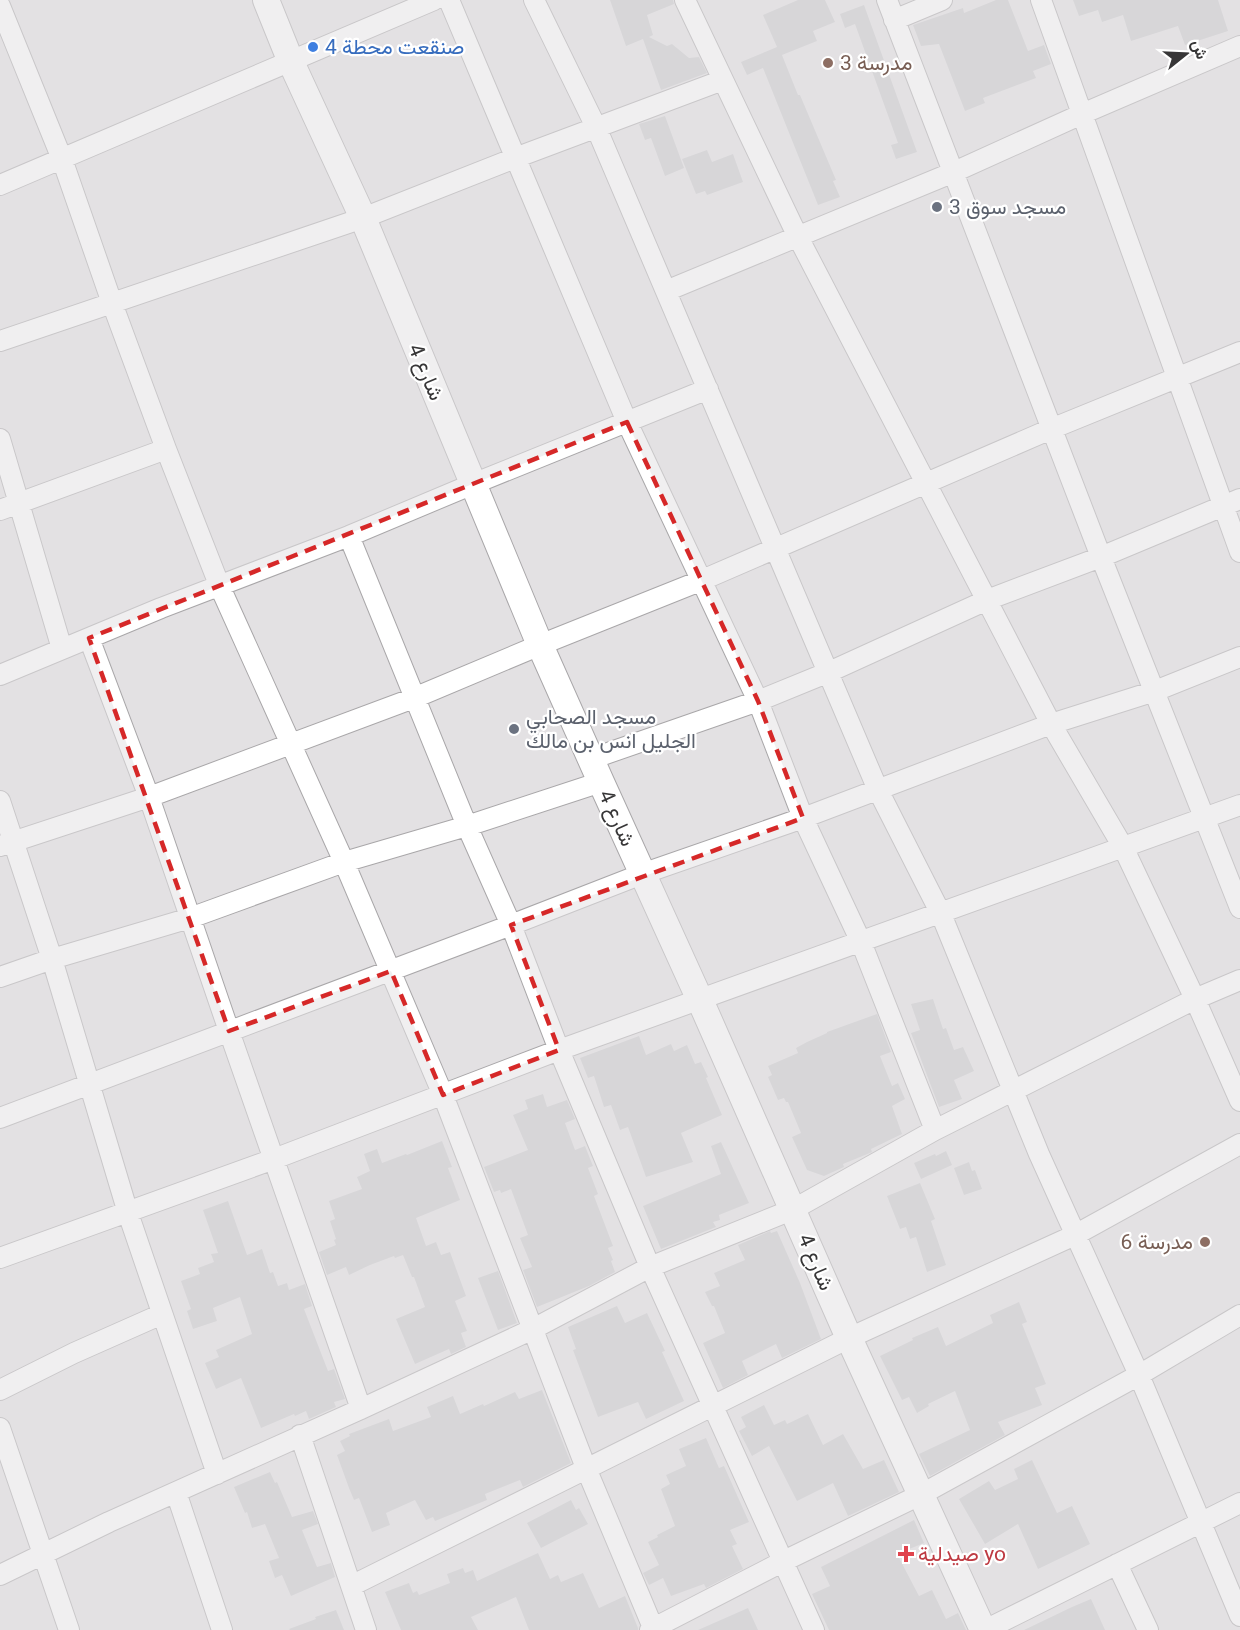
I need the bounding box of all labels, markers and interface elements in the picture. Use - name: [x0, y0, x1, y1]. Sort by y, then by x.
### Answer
- north arrow: [1156, 24, 1216, 84]
- place label: صنقعت محطة 4: [325, 35, 464, 59]
- text: ش: [1188, 37, 1212, 62]
- marker: صنقعت محطة 4: [306, 40, 320, 54]
- place label: مدرسة 3: [840, 51, 912, 76]
- marker: مدرسة 3: [821, 56, 835, 70]
- place label: مسجد سوق 3: [949, 195, 1066, 220]
- marker: مسجد سوق 3: [930, 200, 944, 214]
- street label: شارع 4: [402, 340, 449, 405]
- place label: مسجد الصحابي الجليل انس بن مالك: [526, 705, 696, 753]
- marker: مسجد الصحابي الجليل انس بن مالك: [507, 722, 521, 736]
- street label: شارع 4: [592, 786, 640, 851]
- street label: شارع 4: [792, 1230, 839, 1295]
- place label: مدرسة 6: [1121, 1230, 1193, 1255]
- marker: مدرسة 6: [1198, 1235, 1212, 1249]
- place label: صيدلية yo: [918, 1542, 1006, 1566]
- marker: صيدلية yo: [899, 1547, 913, 1561]

